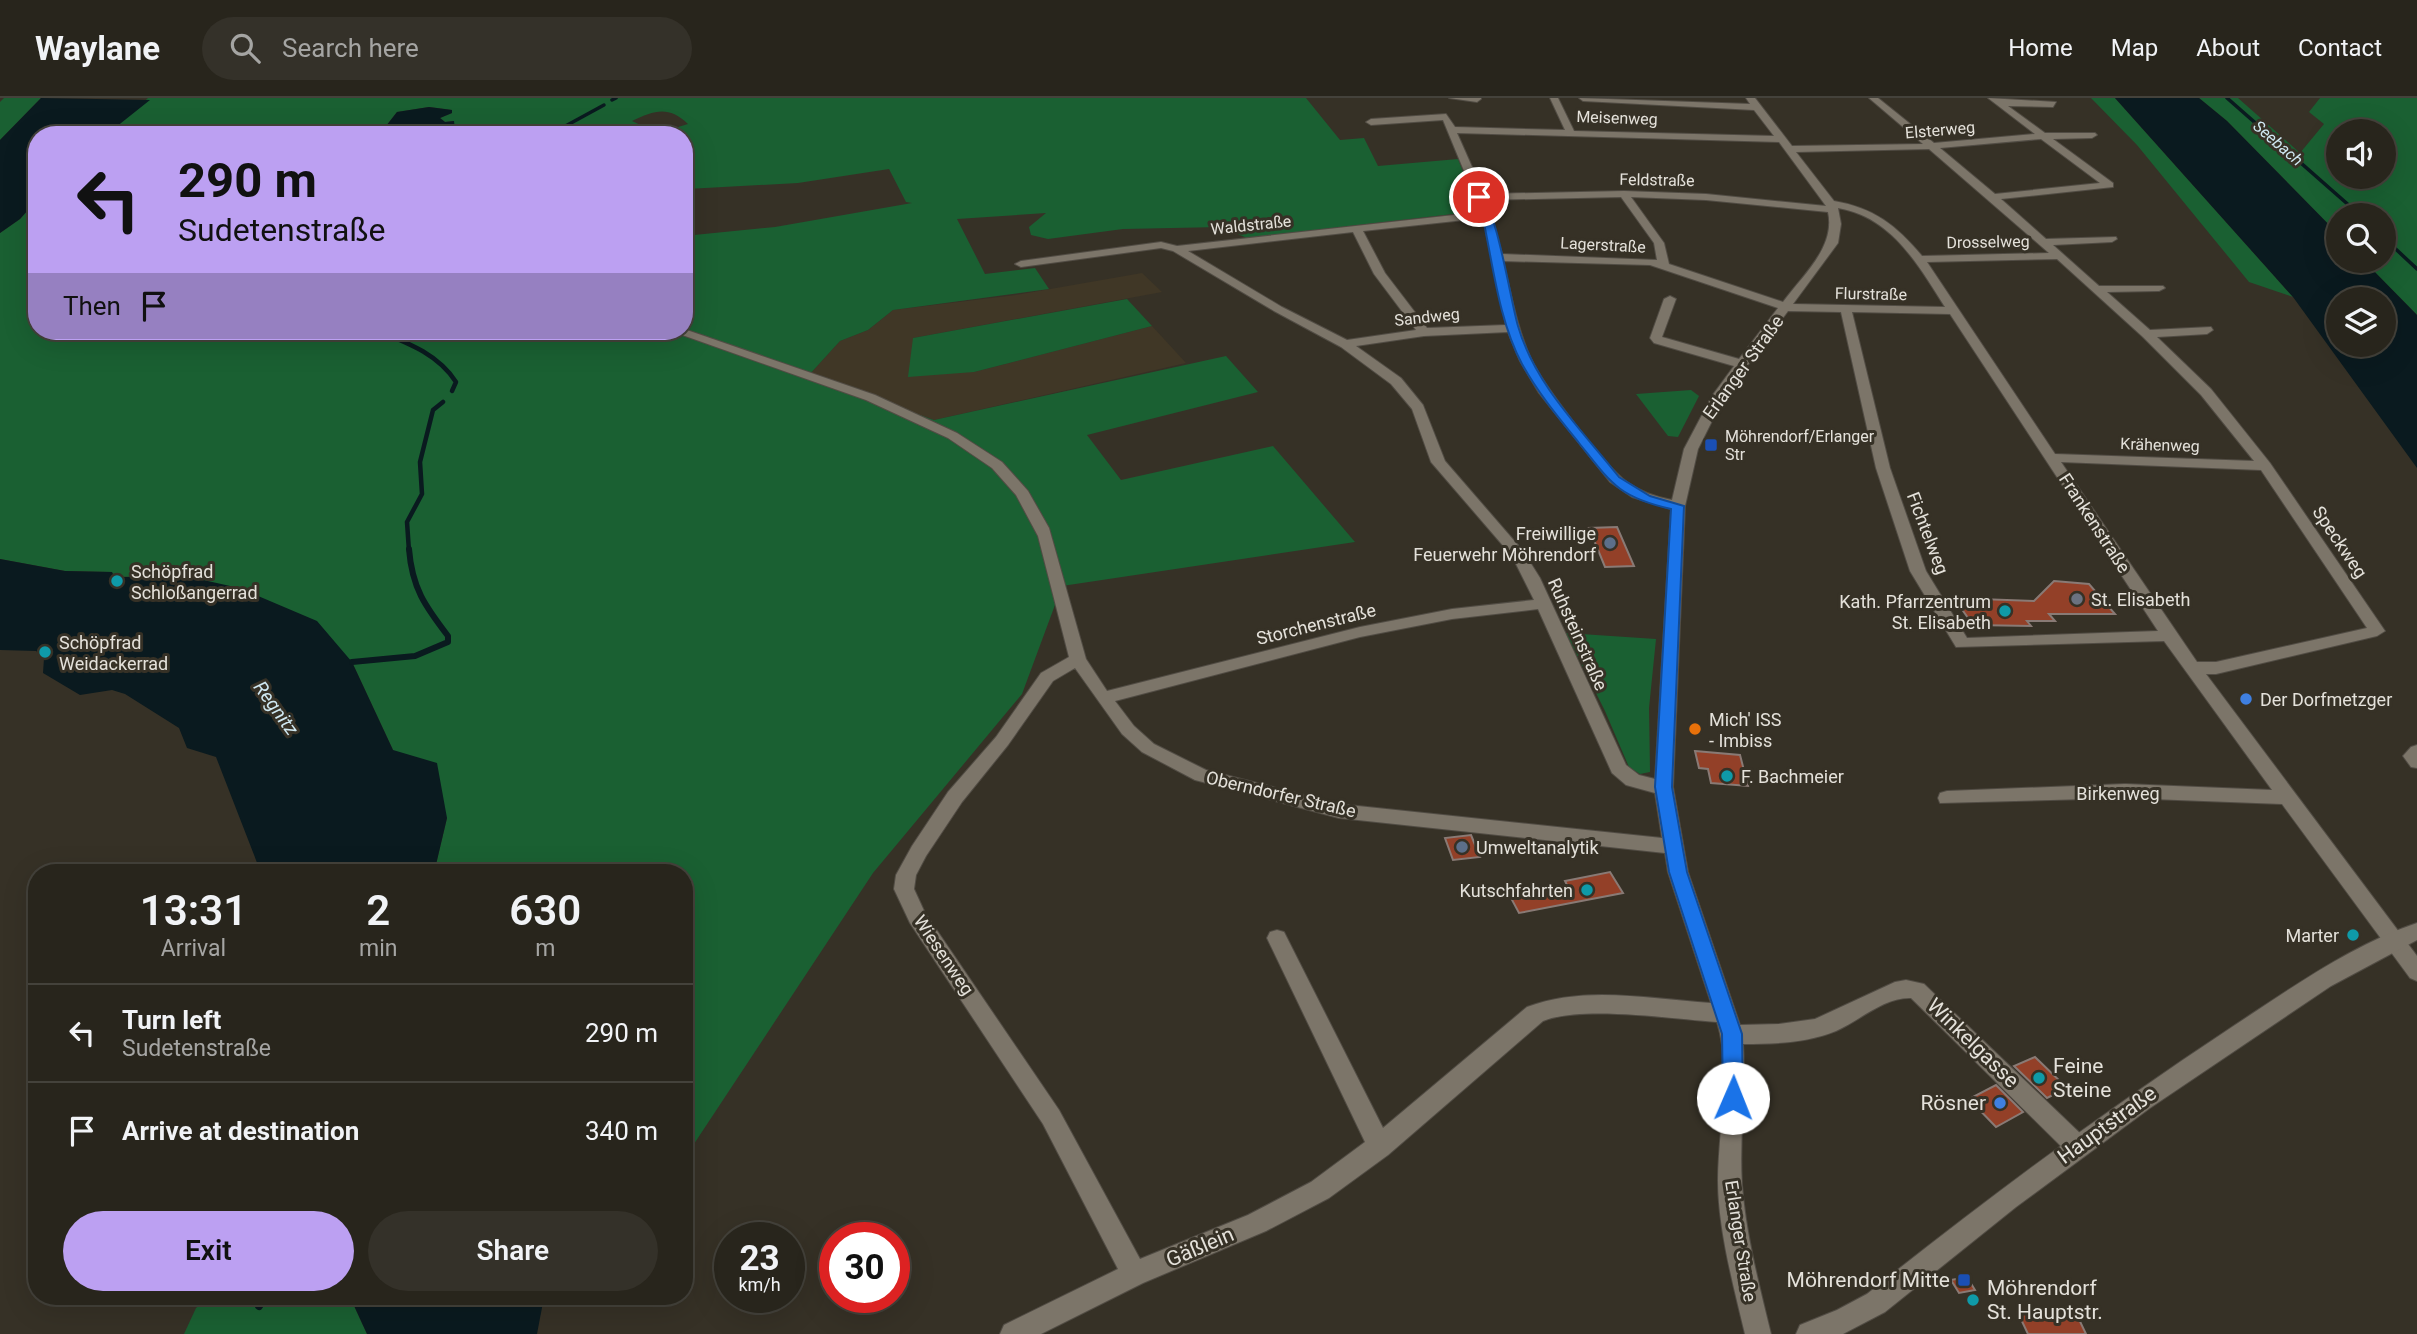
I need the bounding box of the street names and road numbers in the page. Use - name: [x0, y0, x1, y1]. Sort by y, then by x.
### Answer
- street label: Meisenweg: [1576, 107, 1658, 129]
- street label: Elsterweg: [1904, 117, 1976, 143]
- street label: Feldstraße: [1619, 170, 1695, 190]
- street label: Waldstraße: [1210, 211, 1292, 239]
- street label: Drosselweg: [1946, 232, 2030, 252]
- street label: Lagerstraße: [1560, 233, 1646, 257]
- street label: Flurstraße: [1835, 284, 1907, 304]
- street label: Sandweg: [1393, 304, 1461, 330]
- street label: Erlanger Straße: [1698, 311, 1788, 423]
- street label: Krähenweg: [2120, 434, 2200, 456]
- street label: Frankenstraße: [2055, 469, 2135, 577]
- street label: Fichtelweg: [1903, 489, 1953, 577]
- street label: Speckweg: [2308, 502, 2372, 582]
- street label: Ruhsteinstraße: [1544, 574, 1612, 694]
- street label: Storchenstraße: [1254, 599, 1378, 649]
- street label: Oberndorfer Straße: [1204, 767, 1358, 821]
- street label: Birkenweg: [2076, 783, 2160, 804]
- street label: Wiesenweg: [910, 911, 978, 999]
- street label: Winkelgasse: [1922, 993, 2024, 1093]
- street label: Hauptstraße: [2053, 1081, 2161, 1169]
- street label: Erlanger Straße: [1721, 1179, 1761, 1303]
- street label: Gäßlein: [1163, 1222, 1237, 1272]

